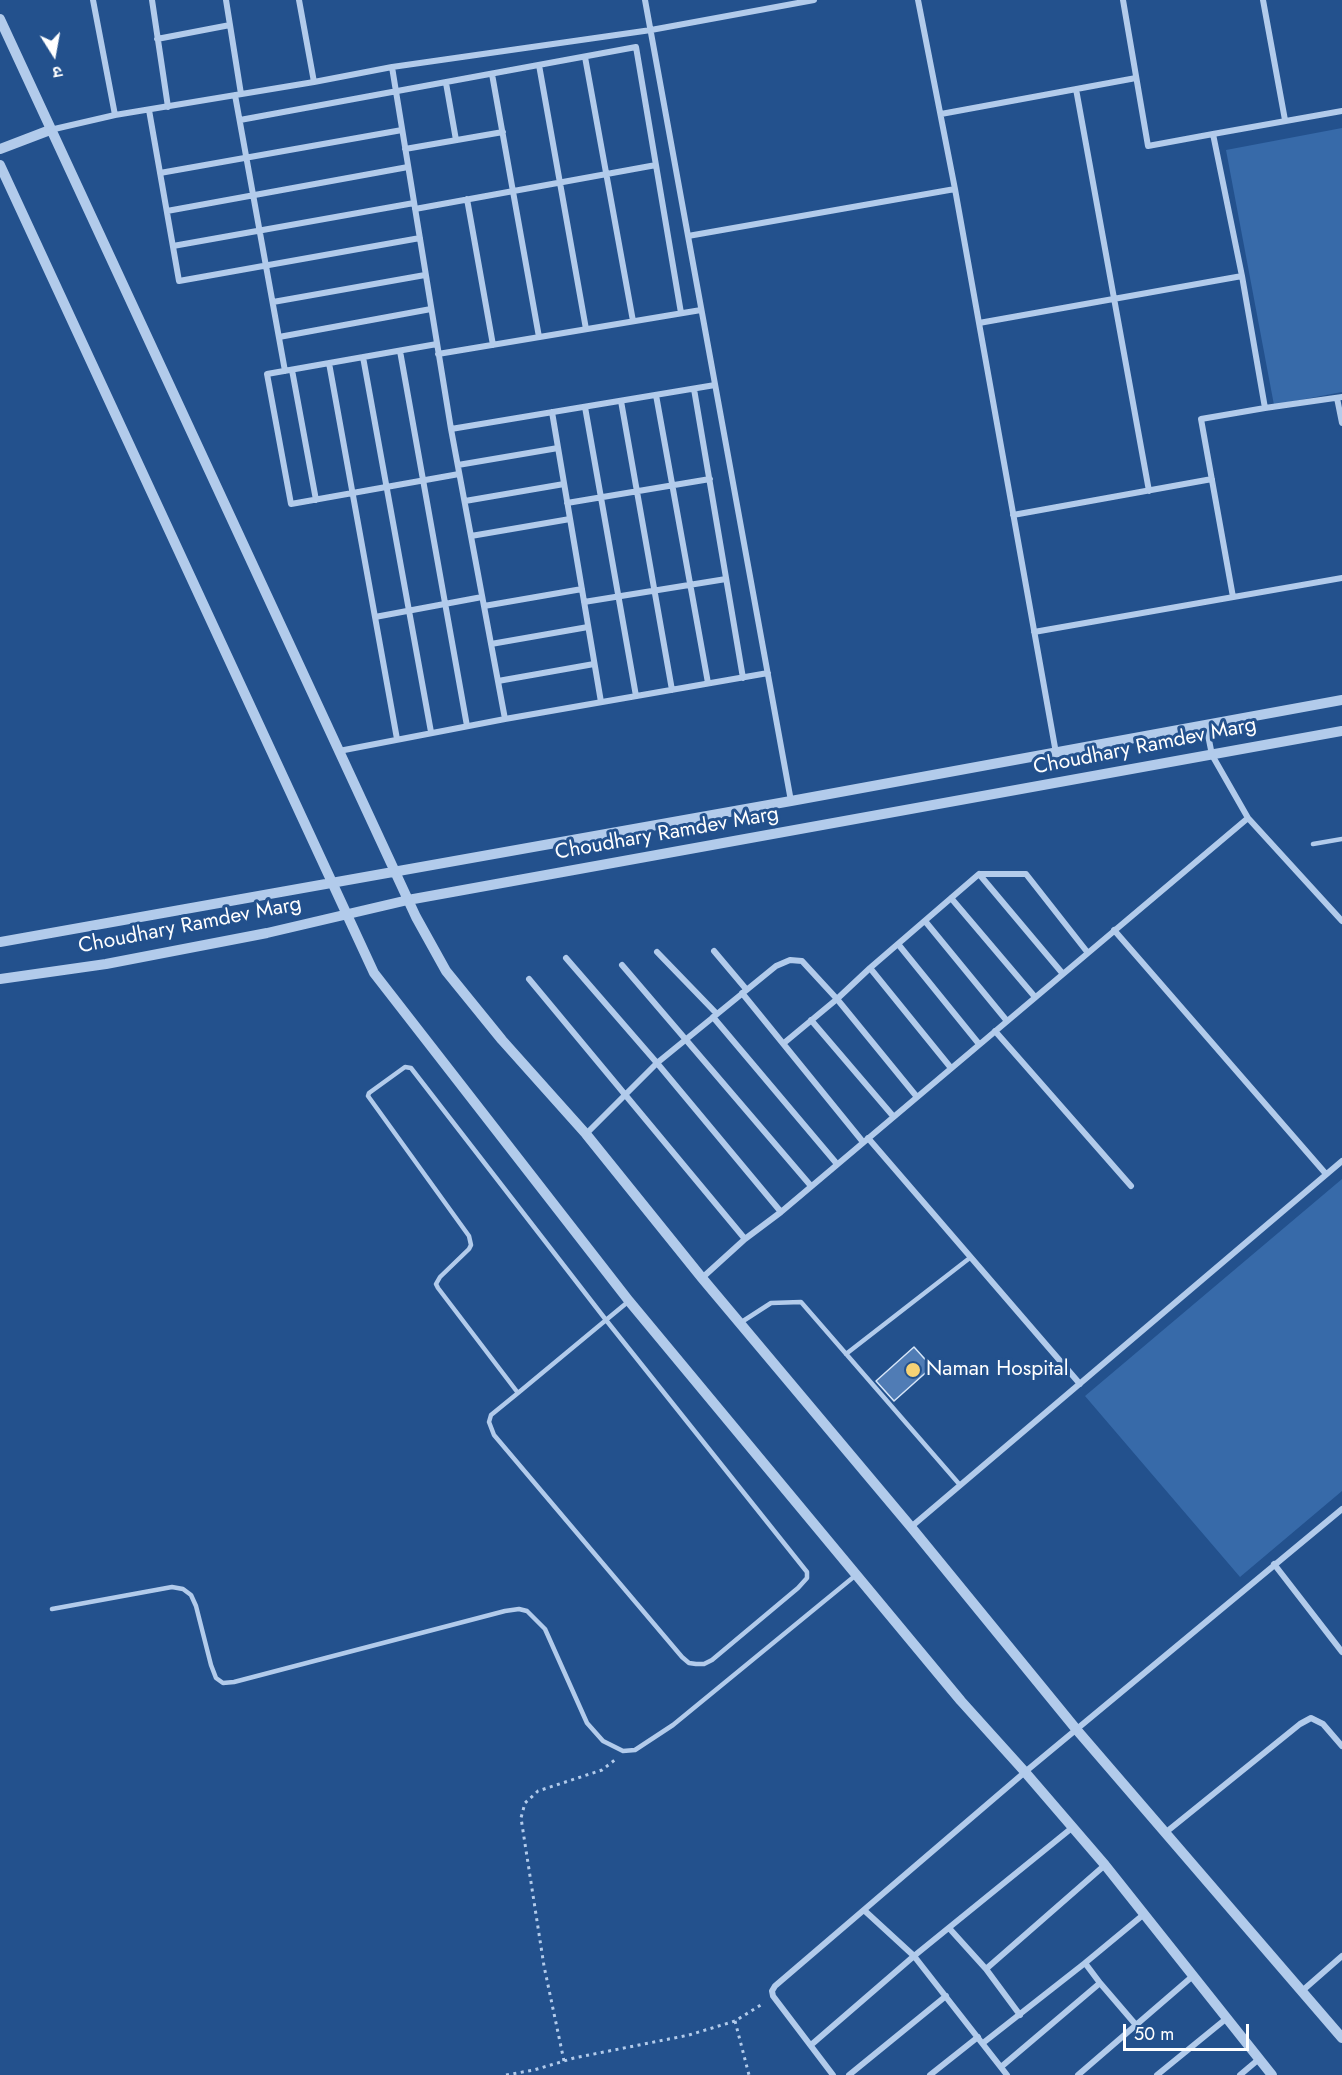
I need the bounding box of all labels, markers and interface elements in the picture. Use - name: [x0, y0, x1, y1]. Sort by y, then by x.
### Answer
- north arrow: [24, 24, 84, 84]
- text: उ: [51, 60, 64, 84]
- street label: Choudhary Ramdev Marg: [1031, 713, 1259, 781]
- street label: Choudhary Ramdev Marg: [553, 802, 781, 866]
- street label: Choudhary Ramdev Marg: [76, 892, 304, 960]
- place label: Naman Hospital: [926, 1357, 1069, 1383]
- marker: Naman Hospital: [904, 1361, 922, 1379]
- scale bar: [1126, 2012, 1252, 2050]
- text: 50 m: [1134, 2021, 1174, 2047]

